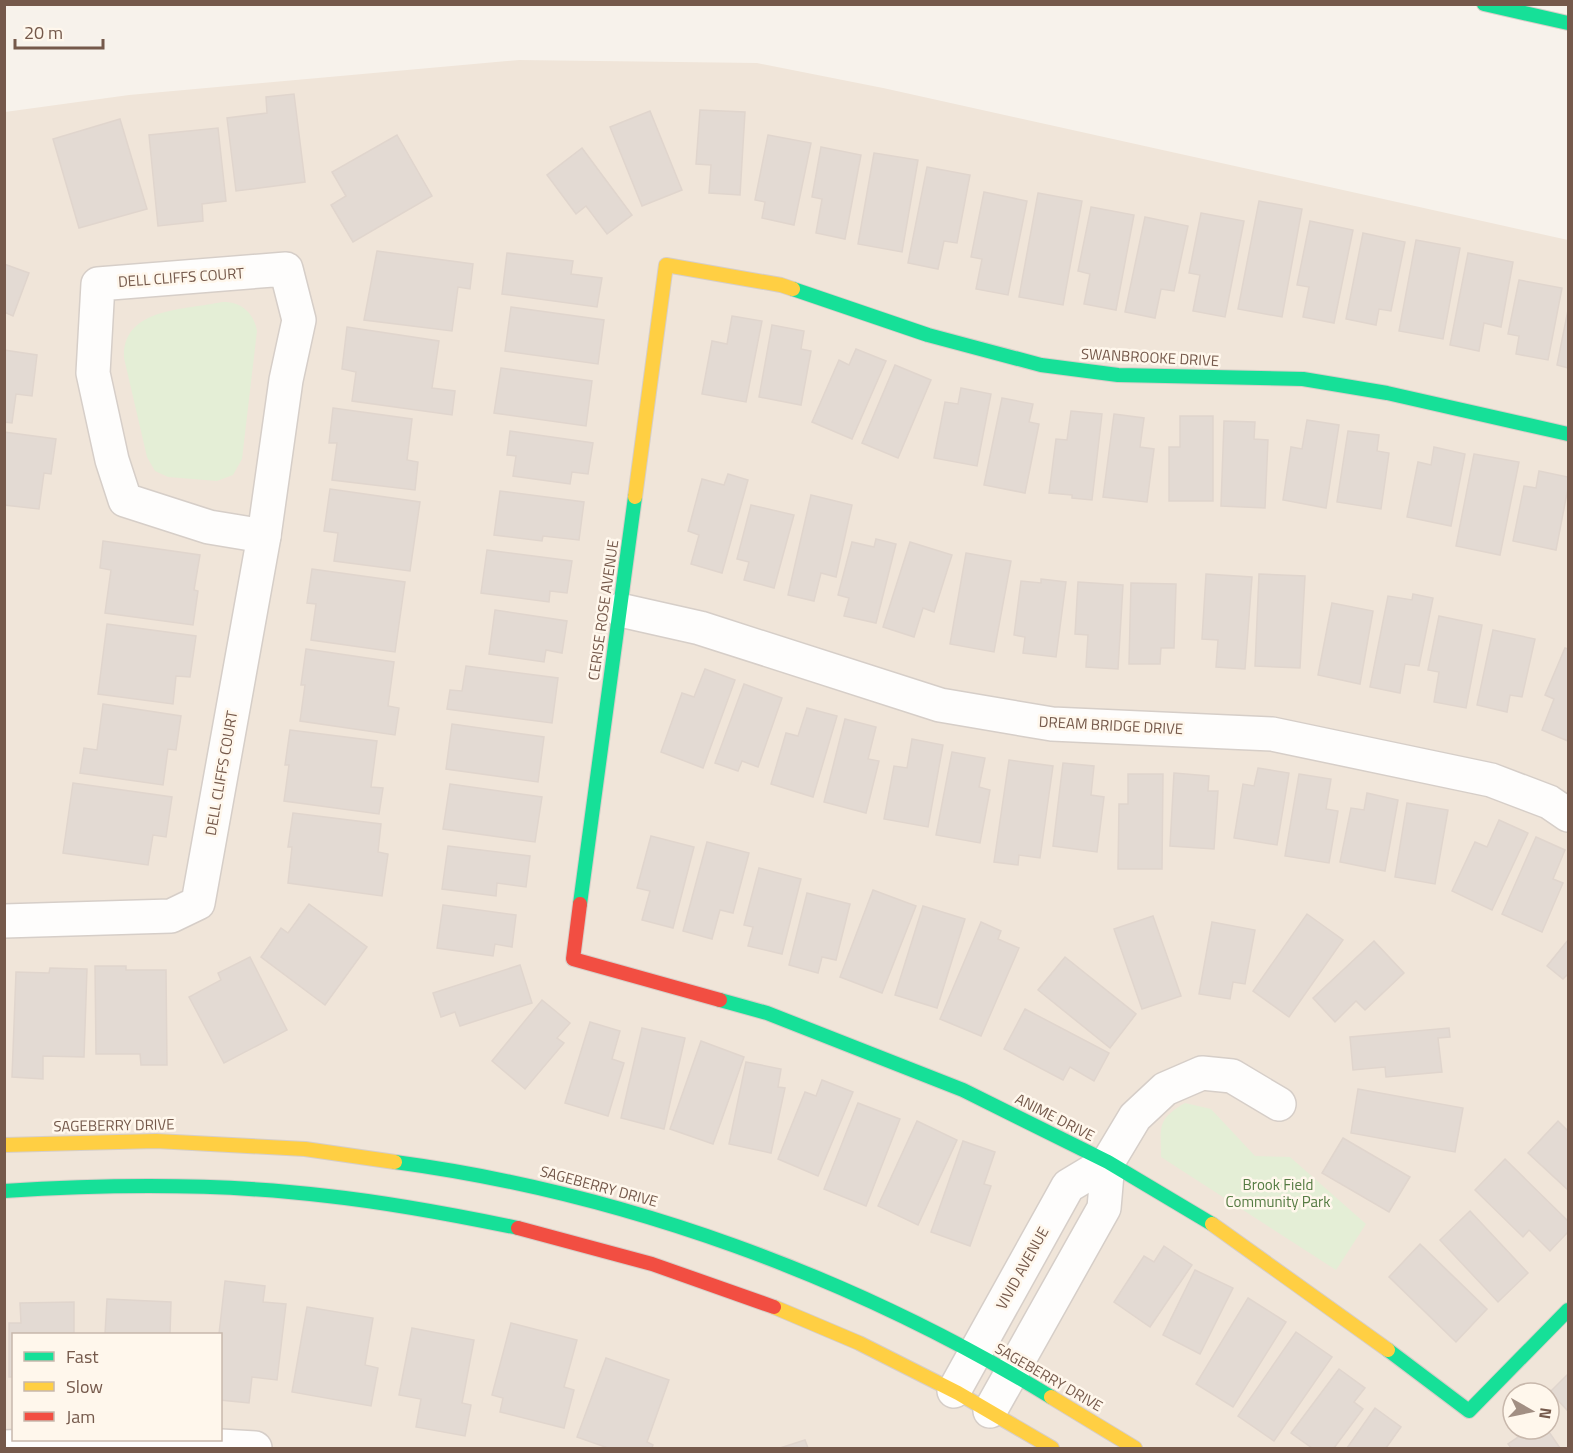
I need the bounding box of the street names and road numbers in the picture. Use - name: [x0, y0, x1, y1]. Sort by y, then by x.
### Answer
- street label: DELL CLIFFS COURT: [117, 261, 245, 293]
- street label: SWANBROOKE DRIVE: [1080, 342, 1220, 372]
- street label: CERISE ROSE AVENUE: [582, 538, 624, 682]
- street label: DELL CLIFFS COURT: [199, 709, 243, 837]
- street label: DREAM BRIDGE DRIVE: [1038, 710, 1184, 740]
- street label: ANIME DRIVE: [1011, 1087, 1099, 1147]
- street label: SAGEBERRY DRIVE: [53, 1112, 175, 1138]
- street label: SAGEBERRY DRIVE: [538, 1159, 660, 1213]
- street label: VIVID AVENUE: [990, 1222, 1054, 1314]
- street label: SAGEBERRY DRIVE: [991, 1337, 1107, 1417]

